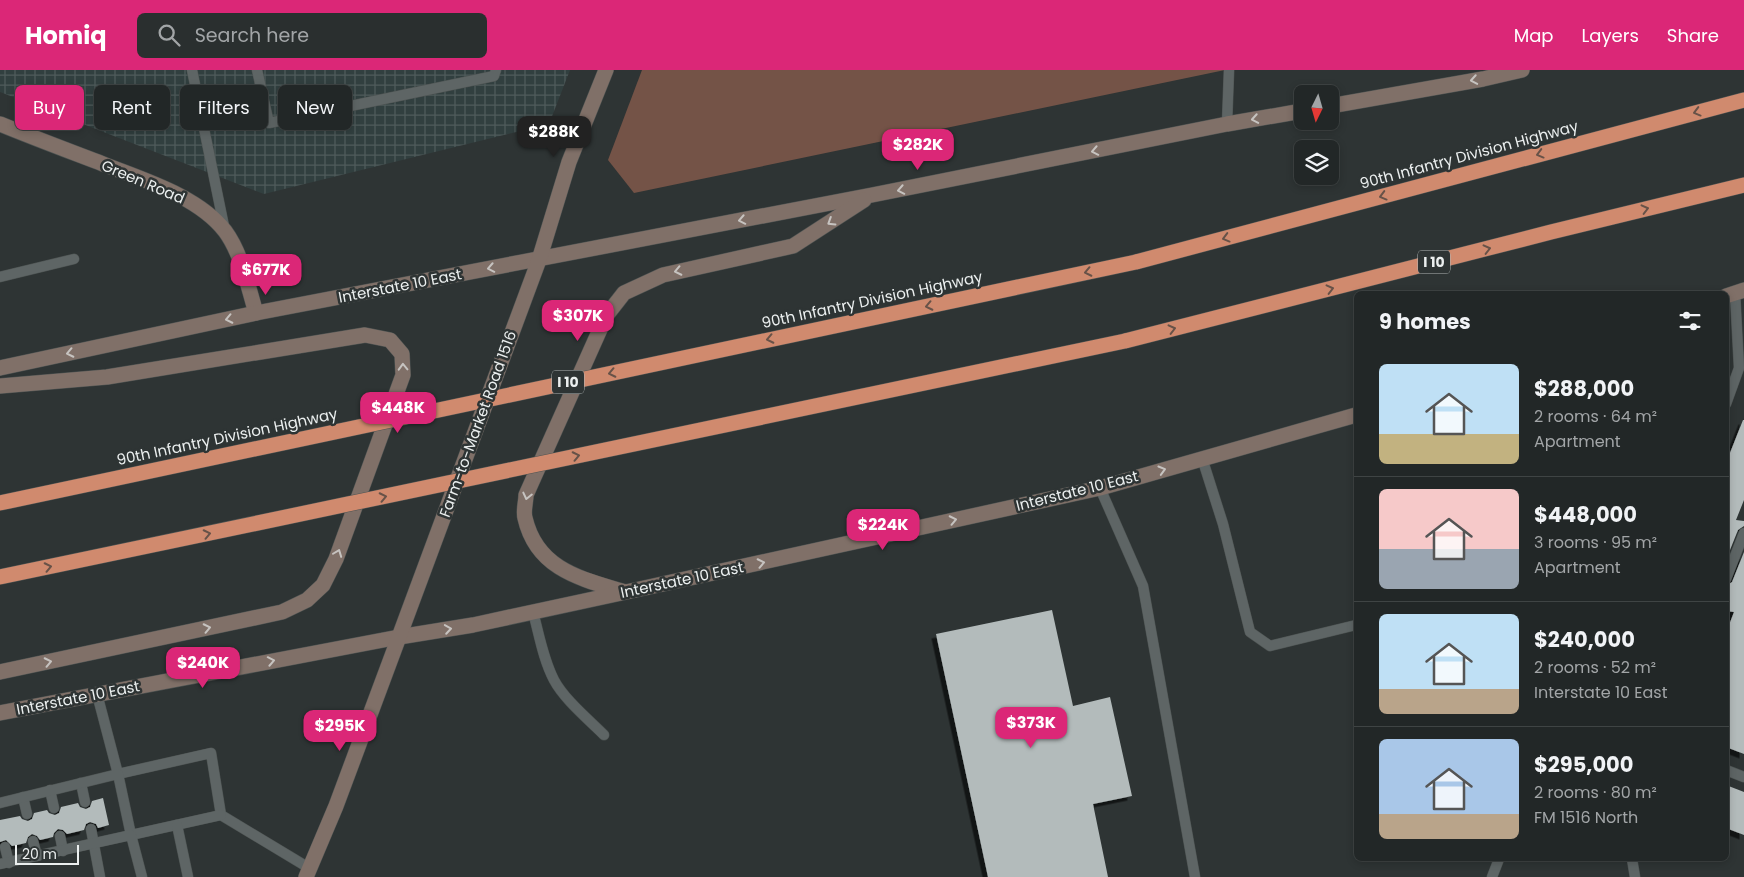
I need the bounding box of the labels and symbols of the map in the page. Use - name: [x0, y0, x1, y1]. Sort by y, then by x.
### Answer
- one-way arrow: [1470, 75, 1478, 85]
- north arrow: [1294, 85, 1339, 130]
- one-way arrow: [1692, 106, 1701, 117]
- one-way arrow: [1250, 114, 1259, 124]
- street label: 90th Infantry Division Highway: [1357, 115, 1581, 194]
- pin: $288K: [519, 116, 589, 158]
- pin: $282K: [883, 128, 953, 171]
- one-way arrow: [1091, 145, 1099, 155]
- one-way arrow: [1535, 148, 1544, 159]
- street label: Green Road: [98, 155, 188, 208]
- one-way arrow: [897, 184, 906, 194]
- one-way arrow: [1378, 190, 1387, 201]
- one-way arrow: [1640, 205, 1648, 215]
- one-way arrow: [737, 215, 746, 225]
- one-way arrow: [827, 215, 836, 225]
- one-way arrow: [1222, 232, 1230, 242]
- one-way arrow: [1482, 244, 1491, 254]
- road number: I 10: [1418, 250, 1450, 273]
- pin: $677K: [231, 254, 301, 296]
- street label: Interstate 10 East: [336, 263, 463, 308]
- one-way arrow: [487, 263, 496, 273]
- one-way arrow: [674, 265, 683, 276]
- street label: 90th Infantry Division Highway: [760, 266, 985, 333]
- one-way arrow: [1084, 266, 1093, 277]
- one-way arrow: [1325, 284, 1334, 295]
- pin: $307K: [543, 300, 613, 342]
- one-way arrow: [925, 300, 934, 310]
- one-way arrow: [224, 313, 233, 324]
- one-way arrow: [1168, 324, 1177, 335]
- street label: Farm-to-Market Road 1516: [434, 328, 521, 520]
- one-way arrow: [766, 334, 775, 344]
- one-way arrow: [65, 347, 74, 358]
- one-way arrow: [398, 363, 408, 370]
- one-way arrow: [607, 367, 616, 378]
- road number: I 10: [552, 370, 584, 394]
- pin: $448K: [363, 392, 433, 434]
- street label: 90th Infantry Division Highway: [115, 403, 340, 470]
- one-way arrow: [572, 451, 581, 462]
- street label: Interstate 10 East: [1014, 465, 1140, 516]
- one-way arrow: [1158, 465, 1166, 475]
- one-way arrow: [378, 492, 387, 502]
- one-way arrow: [522, 492, 533, 501]
- pin: $224K: [848, 508, 918, 551]
- one-way arrow: [949, 515, 958, 526]
- one-way arrow: [202, 529, 211, 539]
- one-way arrow: [332, 549, 343, 558]
- street label: Interstate 10 East: [618, 556, 745, 603]
- one-way arrow: [756, 558, 765, 568]
- one-way arrow: [43, 562, 52, 573]
- one-way arrow: [202, 624, 211, 634]
- one-way arrow: [444, 624, 452, 635]
- pin: $240K: [168, 646, 238, 689]
- one-way arrow: [267, 656, 276, 667]
- one-way arrow: [43, 657, 52, 668]
- street label: Interstate 10 East: [14, 675, 141, 720]
- pin: $373K: [996, 706, 1066, 749]
- pin: $295K: [305, 710, 375, 752]
- scale bar: [15, 842, 79, 865]

